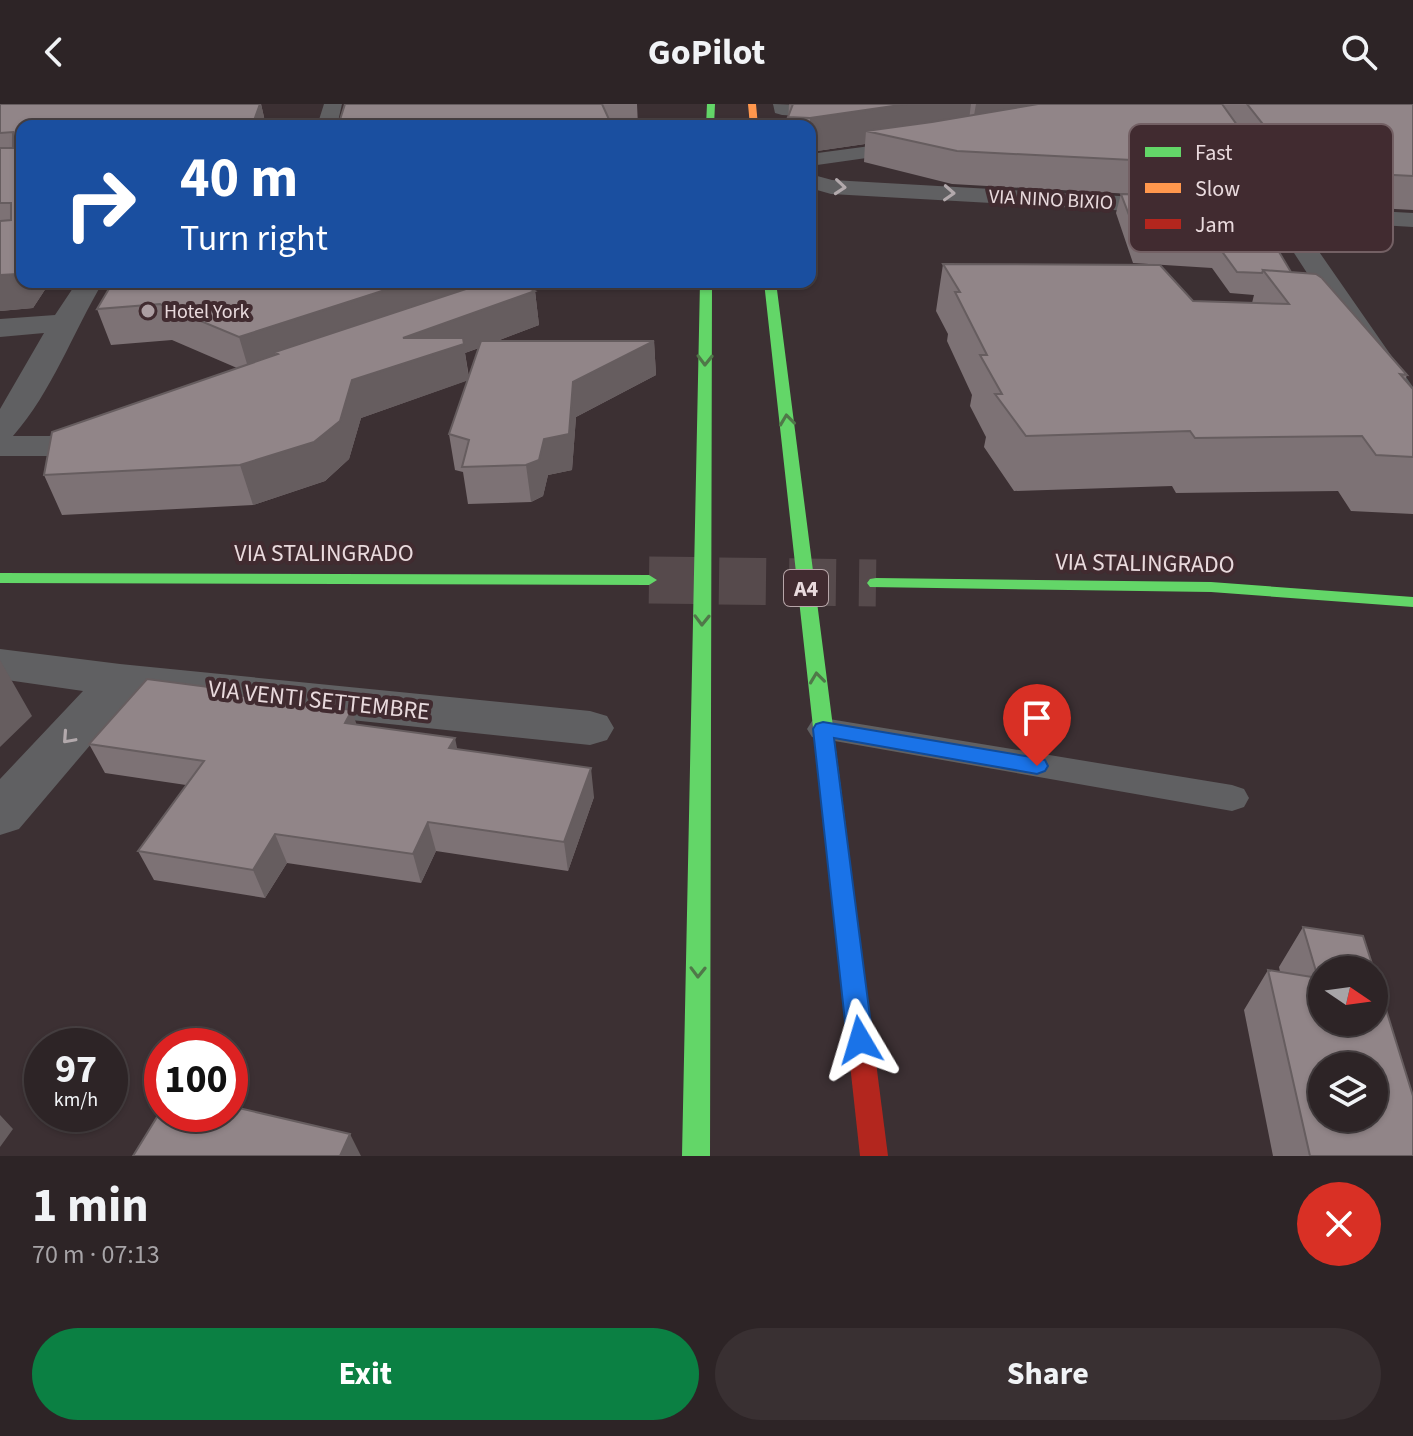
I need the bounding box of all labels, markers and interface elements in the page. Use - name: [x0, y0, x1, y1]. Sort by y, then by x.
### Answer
- text: GoPilot: [648, 27, 765, 78]
- icon: back: [32, 30, 76, 74]
- icon: search: [1337, 30, 1381, 74]
- legend: [1129, 124, 1393, 252]
- text: Fast: [1195, 137, 1233, 169]
- text: 40 m: [180, 139, 298, 218]
- icon: right: [48, 152, 152, 256]
- text: Slow: [1195, 173, 1240, 205]
- one-way arrow: [834, 178, 847, 195]
- street label: VIA NINO BIXIO: [988, 183, 1114, 217]
- one-way arrow: [943, 185, 956, 202]
- text: Jam: [1195, 209, 1235, 241]
- text: Turn right: [180, 213, 328, 264]
- place label: Hotel York: [164, 298, 250, 326]
- marker: Hotel York: [139, 302, 157, 320]
- one-way arrow: [696, 354, 714, 367]
- one-way arrow: [778, 413, 795, 426]
- street label: VIA STALINGRADO: [234, 536, 414, 571]
- street label: VIA STALINGRADO: [1055, 544, 1235, 583]
- road number: A4: [784, 570, 828, 606]
- one-way arrow: [693, 614, 711, 627]
- street label: VIA VENTI SETTEMBRE: [206, 671, 432, 730]
- one-way arrow: [809, 671, 826, 685]
- pin: [1003, 684, 1071, 766]
- icon: arrive: [1015, 696, 1059, 740]
- one-way arrow: [63, 729, 78, 743]
- north arrow: [1308, 956, 1388, 1036]
- map controls: [1308, 956, 1388, 1132]
- one-way arrow: [689, 966, 707, 979]
- position arrow: [818, 998, 902, 1082]
- speed limit sign: 100: [144, 1028, 248, 1132]
- text: 97: [55, 1041, 97, 1098]
- button: layers: [1308, 1052, 1388, 1132]
- text: km/h: [54, 1086, 98, 1114]
- text: 1 min: [32, 1172, 149, 1240]
- button: close: [1297, 1182, 1381, 1266]
- text: 70 m · 07:13: [32, 1236, 160, 1273]
- button: Exit: [32, 1328, 699, 1420]
- button: Share: [715, 1328, 1381, 1420]

